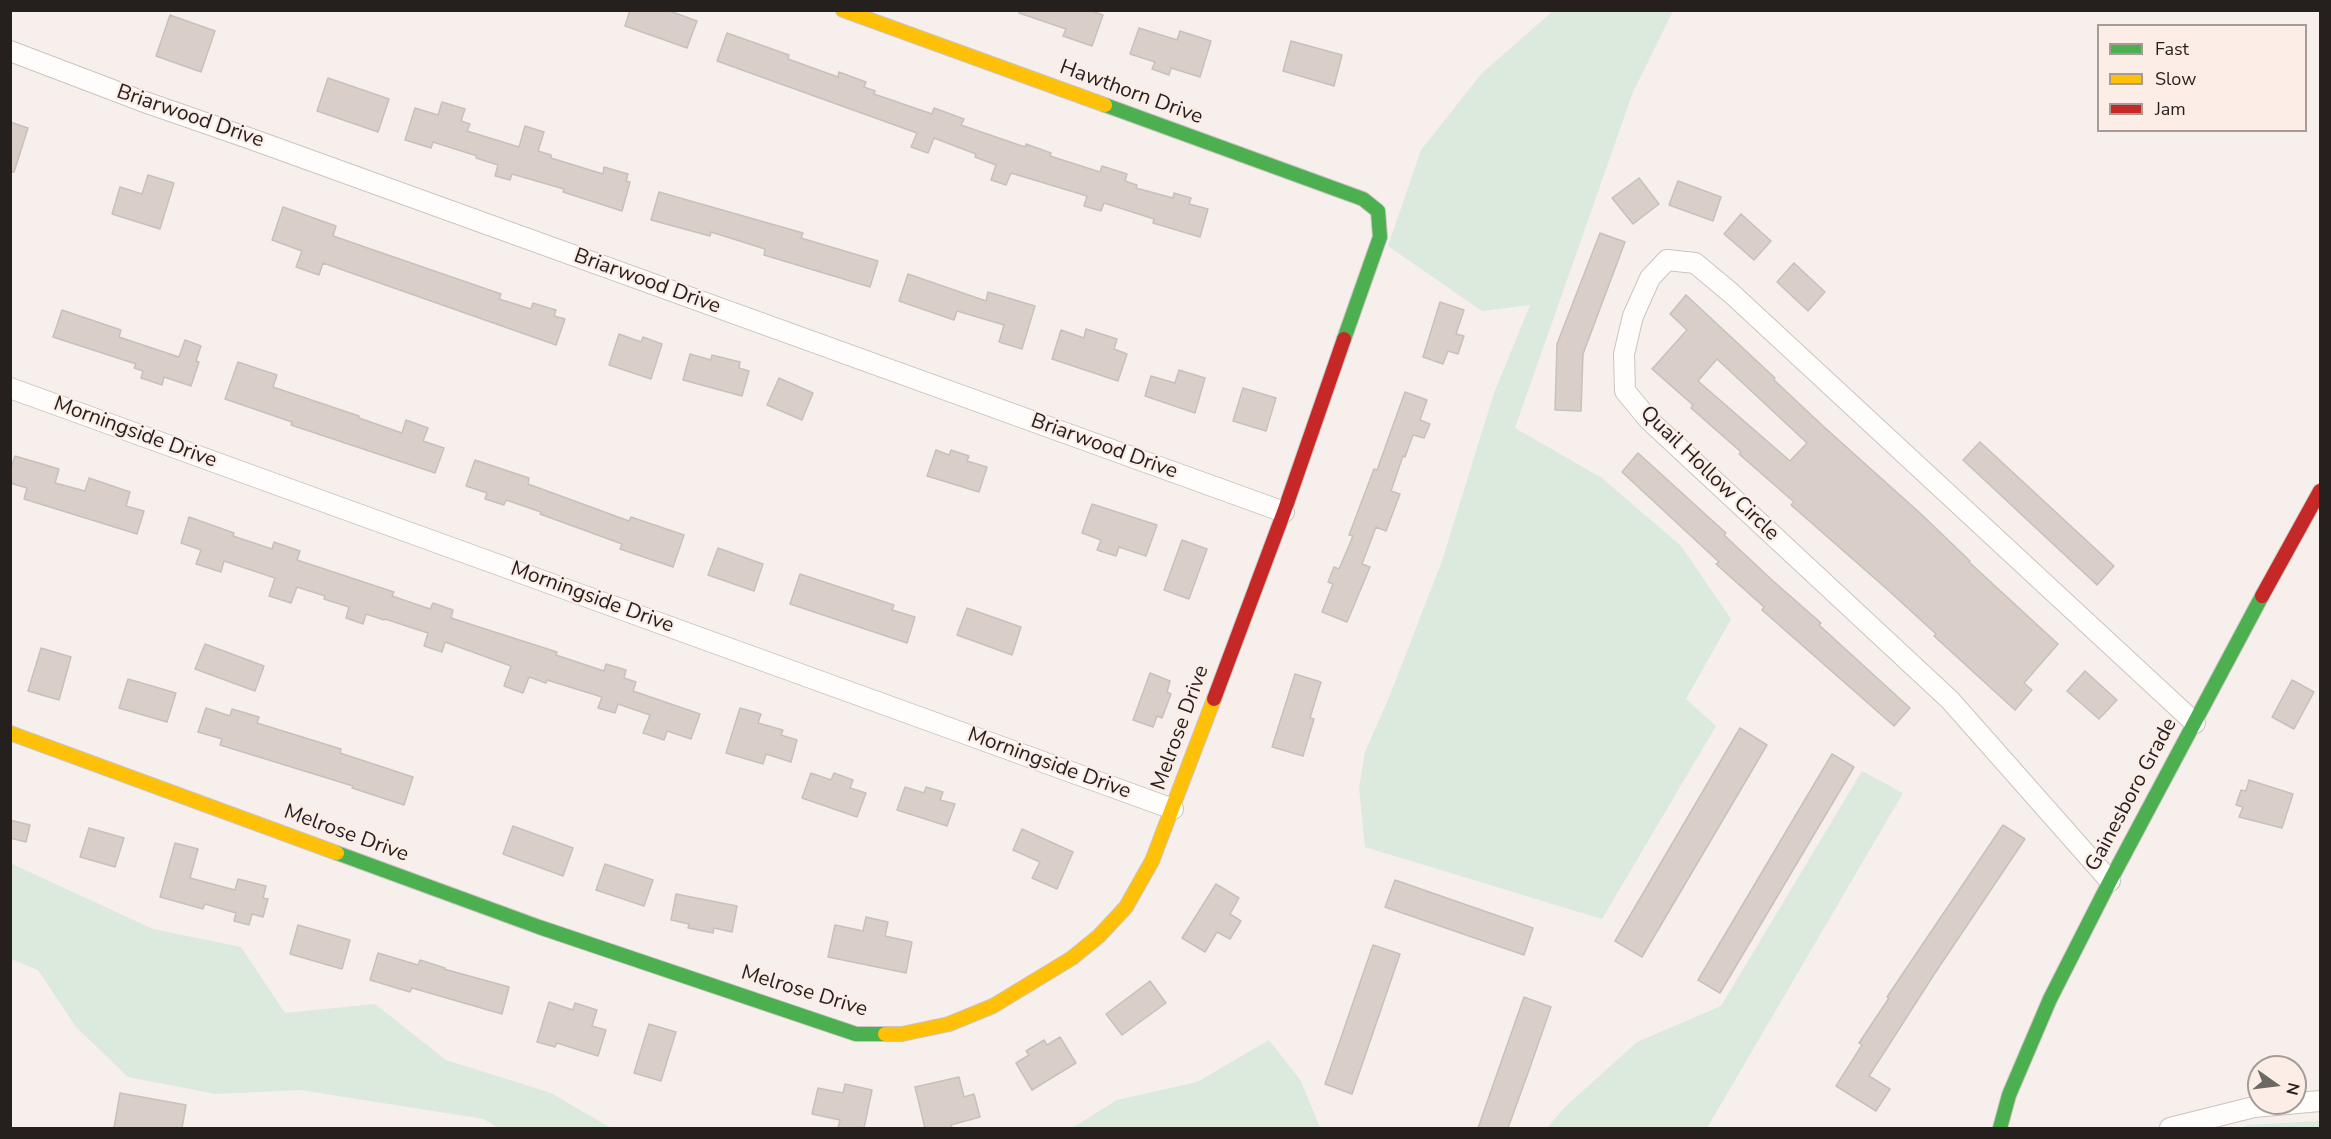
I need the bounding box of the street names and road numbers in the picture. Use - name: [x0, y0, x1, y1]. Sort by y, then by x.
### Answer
- street label: Hawthorn Drive: [1056, 55, 1206, 131]
- street label: Briarwood Drive: [113, 80, 267, 154]
- street label: Briarwood Drive: [570, 244, 724, 320]
- street label: Morningside Drive: [50, 392, 220, 474]
- street label: Quail Hollow Circle: [1634, 401, 1784, 547]
- street label: Briarwood Drive: [1027, 409, 1181, 485]
- street label: Morningside Drive: [507, 557, 677, 639]
- street label: Melrose Drive: [1147, 662, 1215, 794]
- street label: Gainesboro Grade: [2081, 714, 2183, 876]
- street label: Morningside Drive: [964, 723, 1134, 805]
- street label: Melrose Drive: [280, 800, 412, 868]
- street label: Melrose Drive: [738, 961, 870, 1023]

